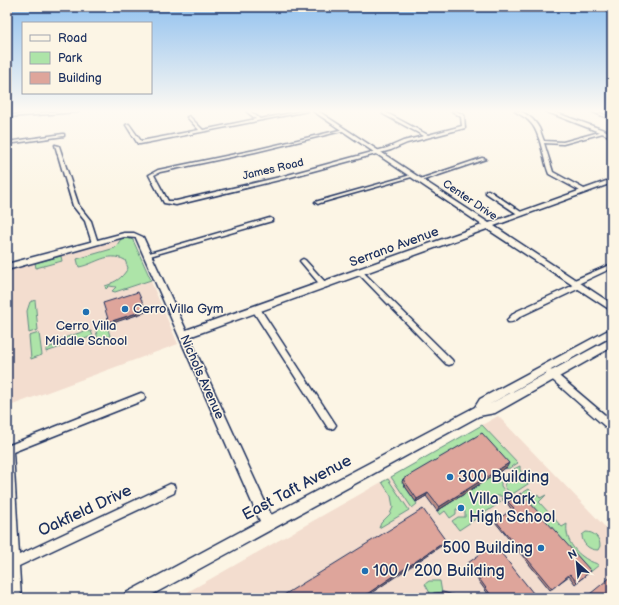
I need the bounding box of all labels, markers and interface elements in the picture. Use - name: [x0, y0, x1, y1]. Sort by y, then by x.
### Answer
- legend: [22, 22, 152, 94]
- text: Road: [58, 31, 87, 46]
- text: Park: [58, 51, 82, 66]
- text: Building: [58, 71, 102, 86]
- street label: James Road: [241, 156, 305, 182]
- street label: Center Drive: [440, 177, 500, 223]
- street label: Serrano Avenue: [347, 223, 441, 271]
- place label: Cerro Villa Gym: [133, 301, 224, 317]
- marker: Cerro Villa Gym: [120, 304, 130, 314]
- marker: Cerro Villa Middle School: [81, 307, 91, 317]
- place label: Cerro Villa Middle School: [45, 318, 127, 349]
- street label: Nichols Avenue: [176, 332, 228, 422]
- street label: East Taft Avenue: [239, 451, 355, 525]
- place label: 300 Building: [458, 468, 549, 487]
- marker: 300 Building: [445, 472, 455, 482]
- street label: Oakfield Drive: [35, 481, 135, 541]
- place label: Villa Park High School: [469, 490, 555, 527]
- marker: Villa Park High School: [456, 503, 466, 513]
- place label: 500 Building: [442, 539, 533, 558]
- marker: 500 Building: [536, 543, 546, 553]
- north arrow: [557, 543, 597, 583]
- text: N: [566, 547, 579, 562]
- place label: 100 / 200 Building: [373, 562, 505, 581]
- marker: 100 / 200 Building: [360, 566, 370, 576]

